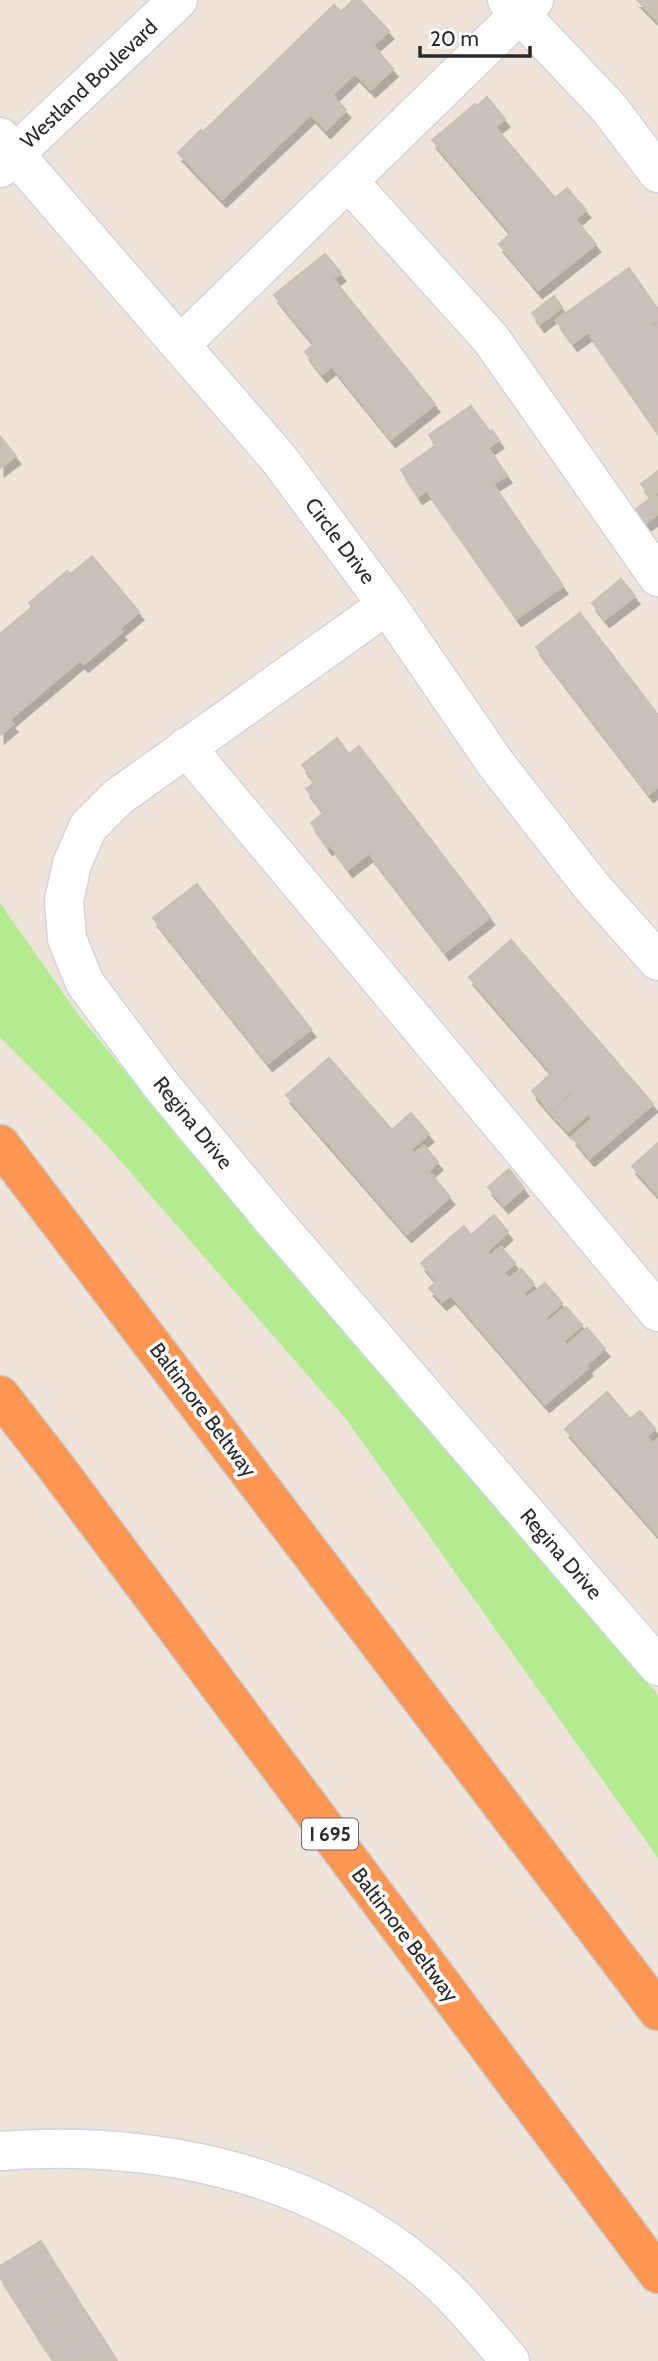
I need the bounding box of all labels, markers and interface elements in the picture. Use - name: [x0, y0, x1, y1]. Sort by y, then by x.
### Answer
- street label: Westland Boulevard: [15, 14, 162, 153]
- scale bar: [420, 14, 530, 58]
- text: 20 m: [430, 26, 479, 51]
- street label: Circle Drive: [300, 493, 381, 589]
- street label: Regina Drive: [148, 1071, 238, 1174]
- street label: Baltimore Beltway: [145, 1338, 262, 1482]
- street label: Regina Drive: [515, 1503, 608, 1604]
- road number: I 695: [302, 1818, 358, 1850]
- street label: Baltimore Beltway: [347, 1863, 464, 2007]

